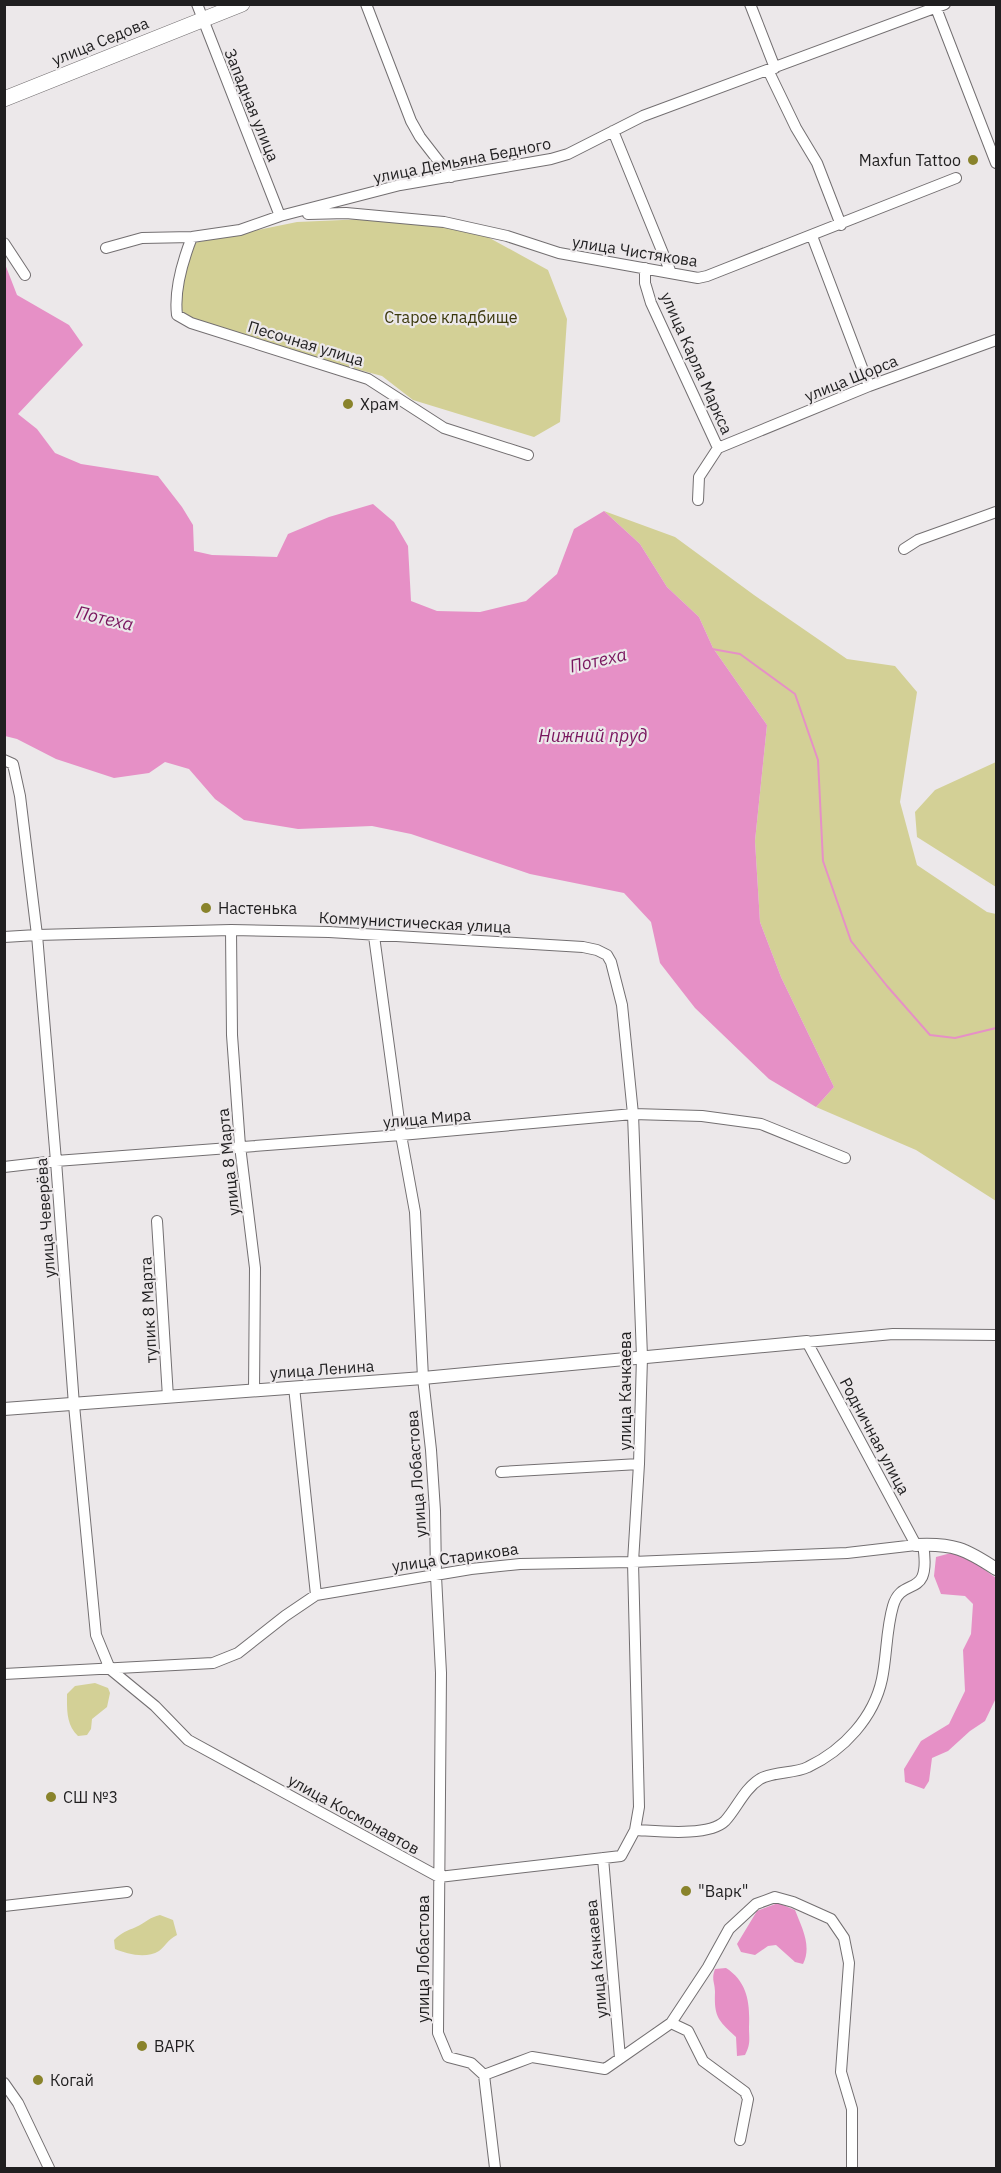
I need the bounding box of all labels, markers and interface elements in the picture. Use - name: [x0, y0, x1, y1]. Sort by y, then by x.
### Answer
- street label: улица Седова: [49, 12, 152, 70]
- street label: Западная улица: [220, 45, 284, 165]
- street label: улица Демьяна Бедного: [371, 133, 553, 187]
- place label: Maxfun Tattoo: [859, 150, 961, 170]
- marker: Maxfun Tattoo: [966, 153, 980, 167]
- street label: улица Чистякова: [571, 231, 700, 271]
- street label: улица Карла Маркса: [657, 289, 738, 438]
- park label: Старое кладбище: [384, 307, 518, 327]
- street label: Песочная улица: [246, 316, 367, 370]
- street label: улица Щорса: [801, 350, 901, 406]
- place label: Храм: [360, 394, 399, 414]
- marker: Храм: [341, 397, 355, 411]
- water label: Потеха: [74, 600, 136, 636]
- water label: Потеха: [567, 642, 629, 678]
- water label: Нижний пруд: [538, 724, 648, 747]
- place label: Настенька: [218, 898, 297, 918]
- marker: Настенька: [199, 901, 213, 915]
- street label: Коммунистическая улица: [318, 907, 512, 937]
- street label: улица Мира: [382, 1104, 472, 1132]
- street label: улица 8 Марта: [212, 1107, 244, 1217]
- street label: улица Чеверёва: [31, 1157, 59, 1279]
- street label: тупик 8 Марта: [135, 1256, 161, 1364]
- street label: улица Качкаева: [615, 1331, 635, 1450]
- street label: улица Ленина: [269, 1355, 375, 1383]
- street label: Родничная улица: [836, 1374, 915, 1498]
- street label: улица Лобастова: [402, 1409, 430, 1538]
- street label: улица Старикова: [390, 1538, 520, 1576]
- street label: улица Космонавтов: [285, 1770, 423, 1858]
- place label: СШ №3: [63, 1787, 118, 1807]
- marker: СШ №3: [44, 1790, 58, 1804]
- place label: "Варк": [698, 1881, 748, 1901]
- marker: "Варк": [679, 1884, 693, 1898]
- street label: улица Лобастова: [413, 1895, 433, 2023]
- street label: улица Качкаева: [581, 1898, 611, 2019]
- place label: ВАРК: [154, 2036, 195, 2056]
- marker: ВАРК: [135, 2039, 149, 2053]
- place label: Когай: [50, 2070, 94, 2090]
- marker: Когай: [31, 2073, 45, 2087]

